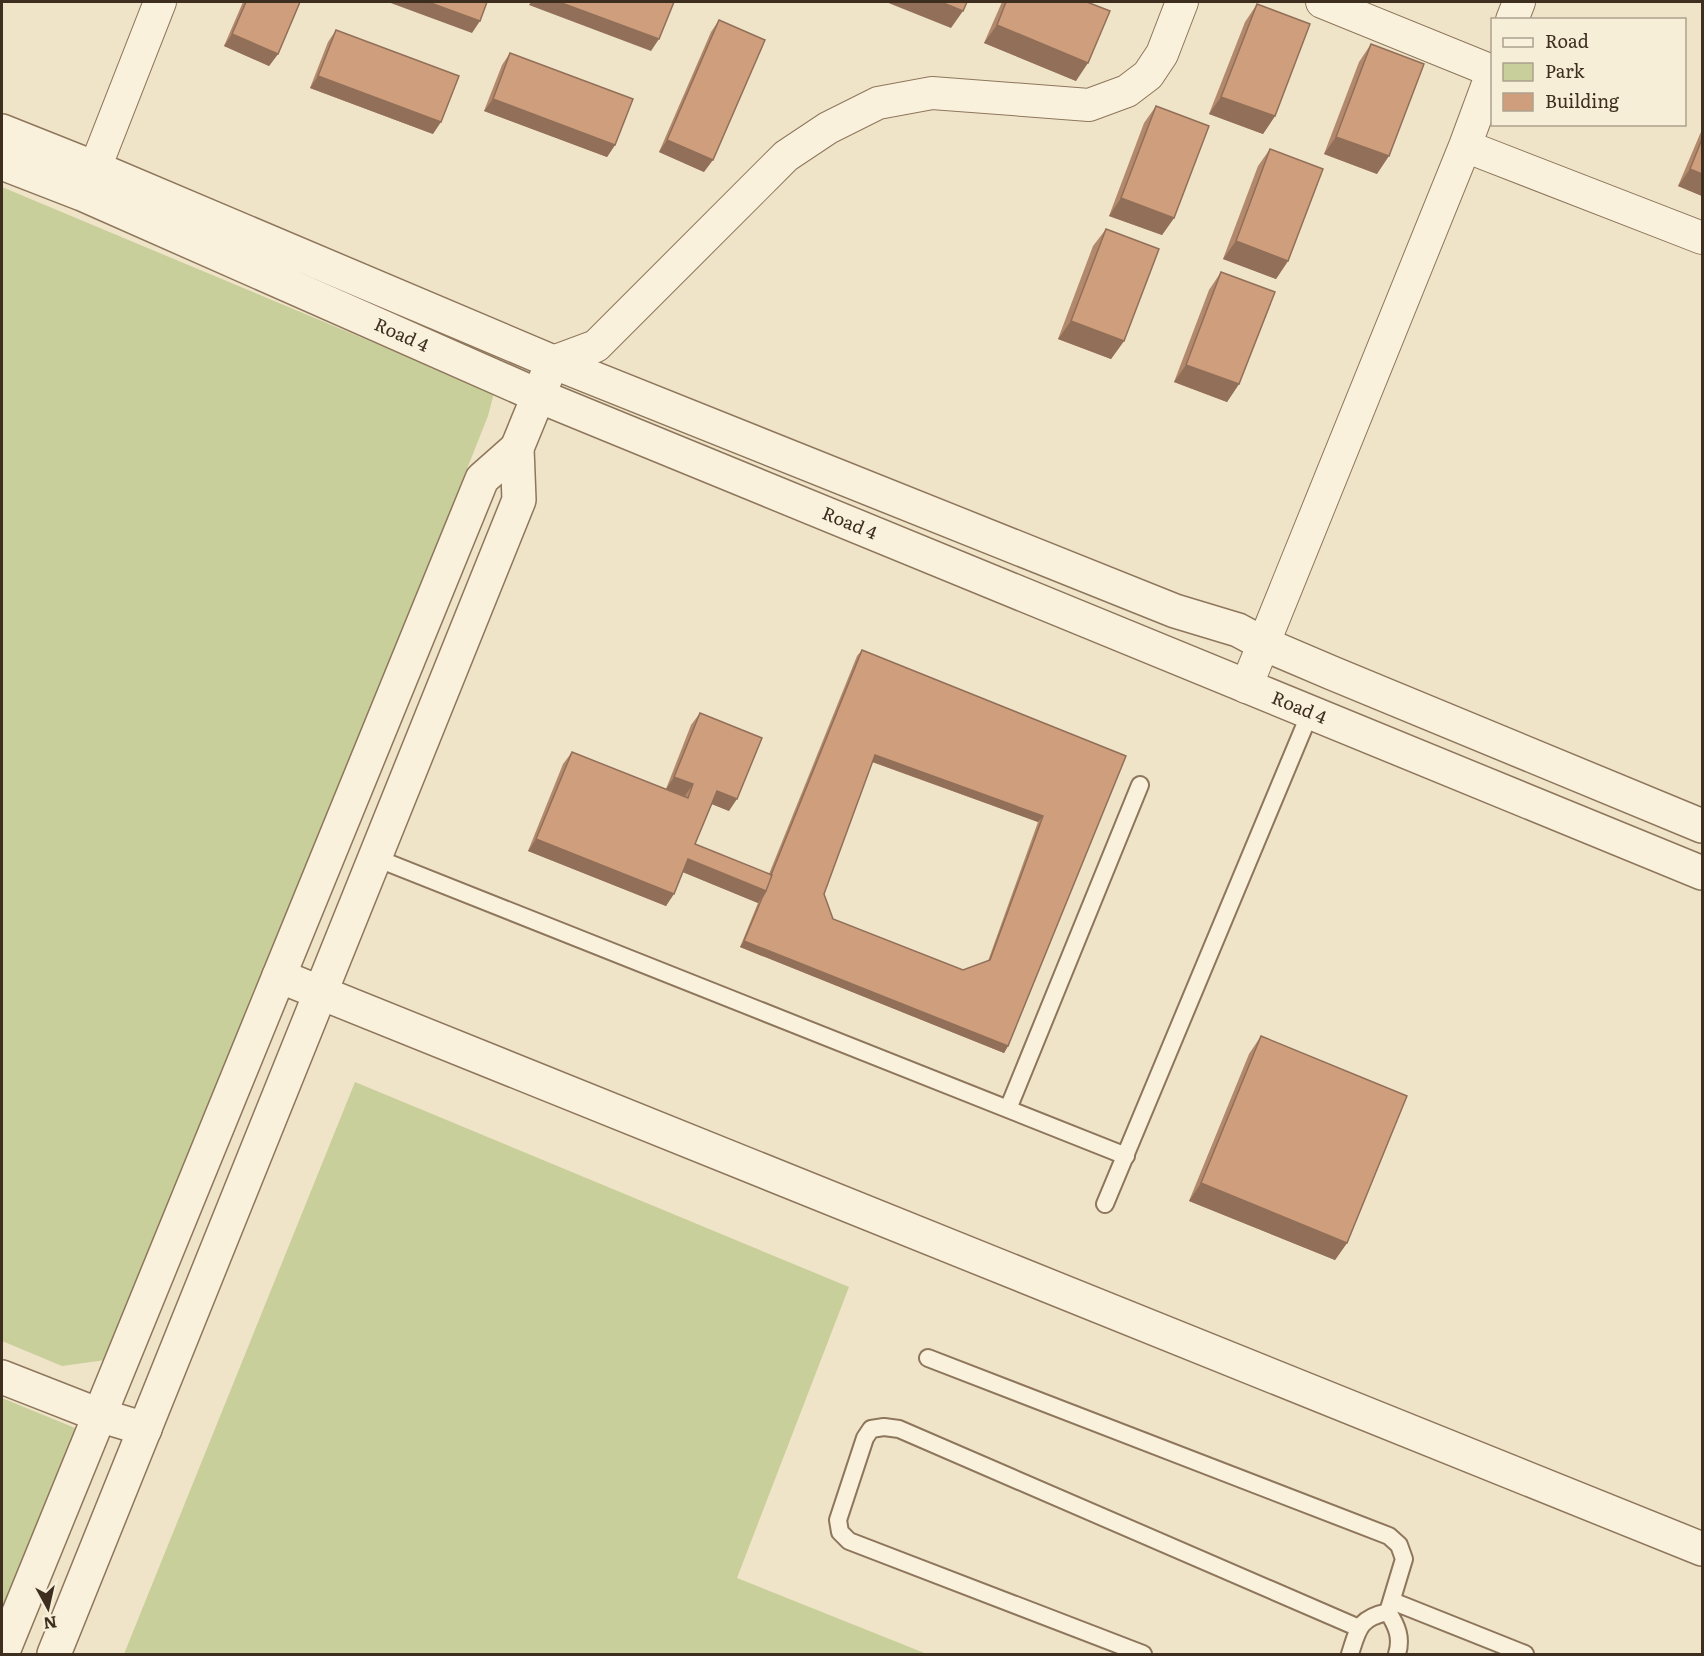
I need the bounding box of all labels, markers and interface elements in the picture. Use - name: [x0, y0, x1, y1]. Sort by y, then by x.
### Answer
- legend: [1491, 18, 1686, 126]
- text: Road: [1545, 27, 1589, 54]
- text: Park: [1545, 57, 1586, 84]
- text: Building: [1545, 87, 1620, 114]
- street label: Road 4: [370, 310, 434, 358]
- street label: Road 4: [818, 499, 882, 545]
- street label: Road 4: [1268, 683, 1331, 730]
- north arrow: [18, 1578, 78, 1638]
- text: N: [42, 1611, 59, 1637]

